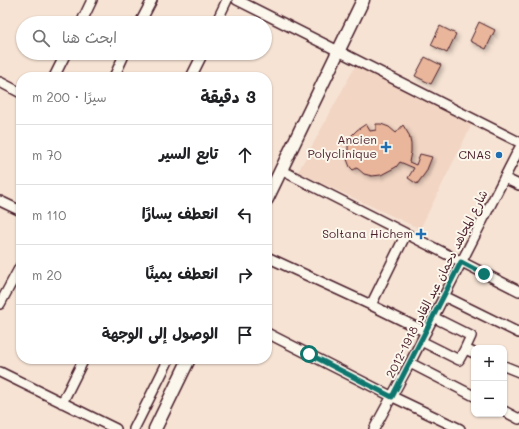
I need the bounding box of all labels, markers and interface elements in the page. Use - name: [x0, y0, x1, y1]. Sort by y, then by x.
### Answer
- search box: [16, 16, 272, 60]
- icon: search: [30, 27, 52, 49]
- text: ابحث هنا: [62, 27, 117, 47]
- text: 3 دقيقة: [200, 85, 256, 107]
- text: سيرًا · 200 m: [32, 88, 106, 105]
- place label: Ancien Polyclinique: [308, 131, 377, 161]
- marker: Ancien Polyclinique: [380, 141, 392, 153]
- text: تابع السير: [159, 143, 218, 163]
- icon: ahead: [234, 144, 256, 166]
- text: 70 m: [32, 146, 62, 163]
- place label: CNAS: [459, 146, 491, 162]
- marker: CNAS: [494, 150, 504, 160]
- street label: شارع المجاهد دحمان عبد القادر 1918-2012: [382, 187, 492, 381]
- text: انعطف يسارًا: [142, 203, 218, 223]
- icon: left: [234, 204, 256, 226]
- text: 110 m: [32, 206, 66, 223]
- place label: Soltana Hichem: [322, 225, 413, 241]
- marker: Soltana Hichem: [416, 229, 426, 239]
- text: انعطف يمينًا: [146, 263, 218, 283]
- icon: right: [234, 264, 256, 286]
- route end: [475, 265, 493, 283]
- text: 20 m: [32, 266, 62, 283]
- text: الوصول إلى الوجهة: [102, 323, 218, 343]
- icon: arrive: [234, 324, 256, 346]
- route start: [300, 345, 318, 363]
- map controls: [471, 345, 507, 417]
- button: +: [471, 345, 507, 381]
- button: −: [471, 381, 507, 417]

